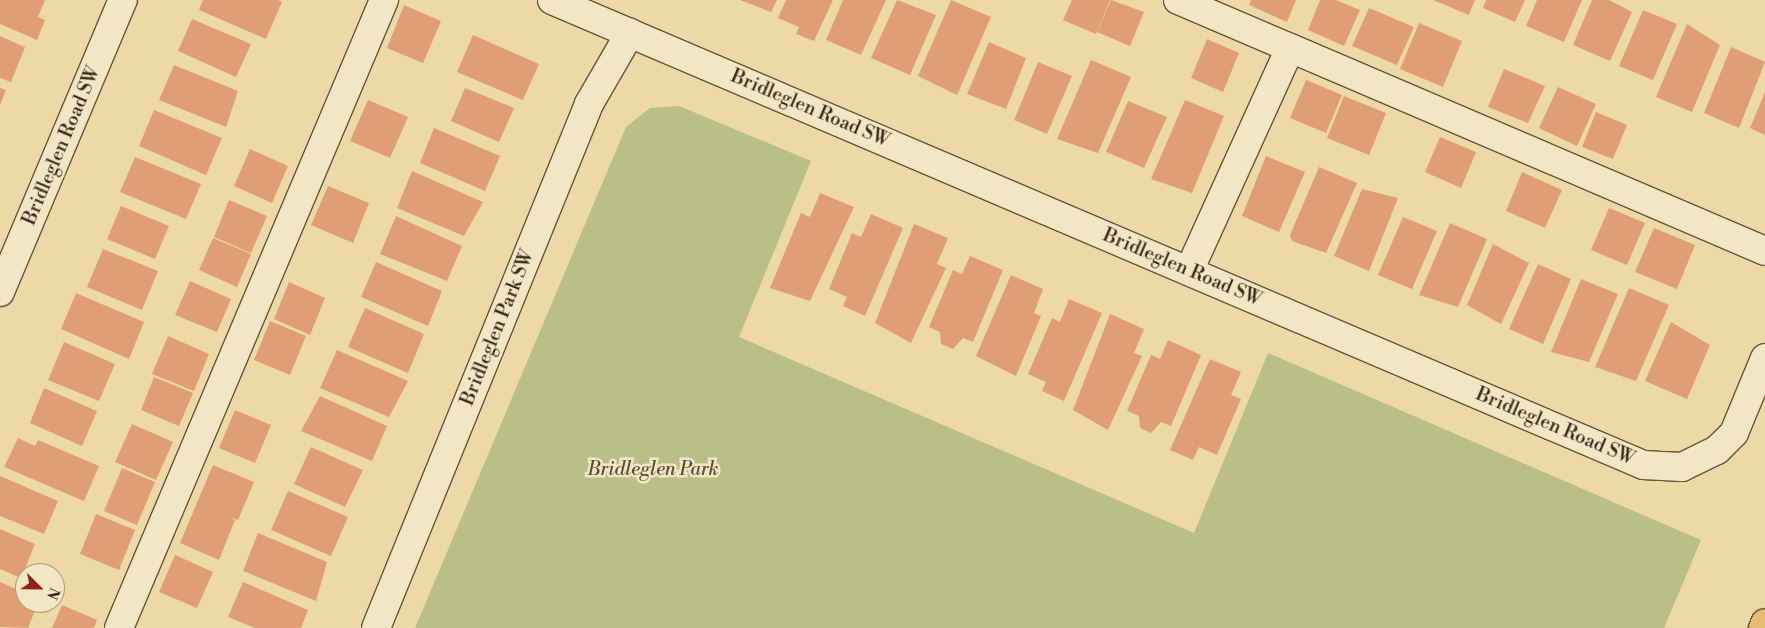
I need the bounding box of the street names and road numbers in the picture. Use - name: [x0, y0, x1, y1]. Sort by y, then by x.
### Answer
- street label: Bridleglen Road SW: [18, 63, 106, 229]
- street label: Bridleglen Road SW: [727, 65, 893, 153]
- street label: Bridleglen Road SW: [1099, 224, 1265, 312]
- street label: Bridleglen Park SW: [456, 247, 540, 409]
- street label: Bridleglen Road SW: [1472, 383, 1638, 471]

